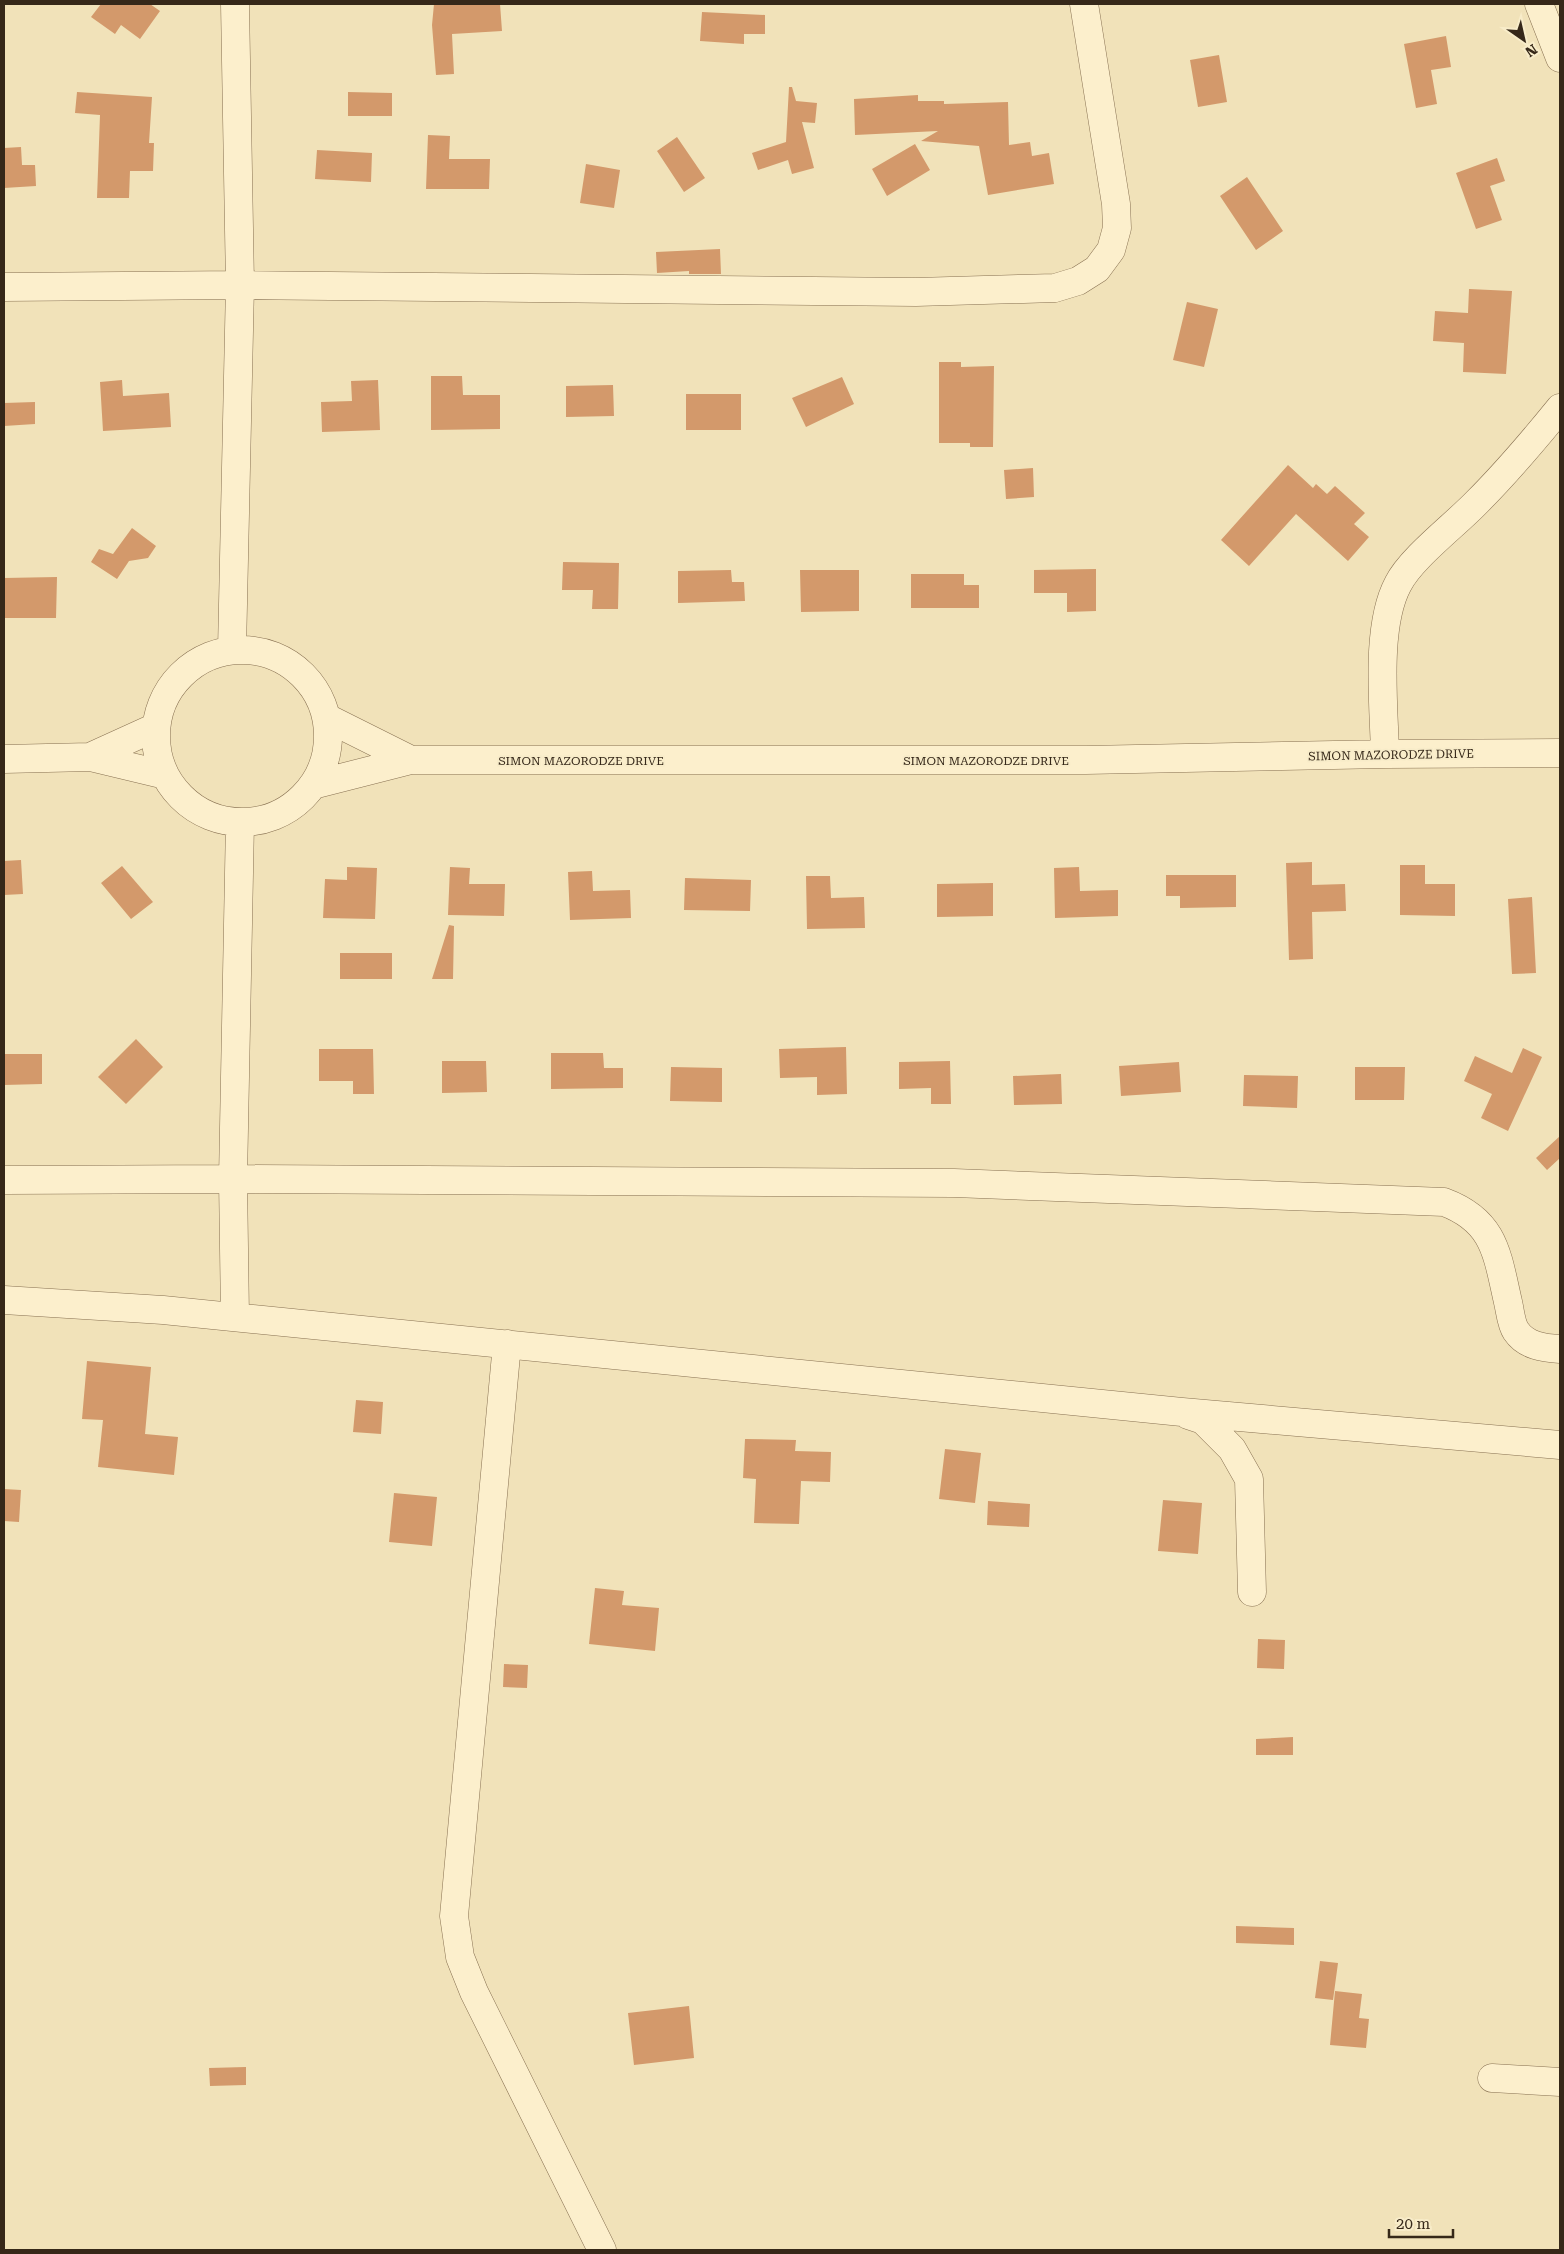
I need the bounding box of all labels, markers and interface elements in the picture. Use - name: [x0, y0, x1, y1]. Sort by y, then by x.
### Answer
- north arrow: [1499, 15, 1549, 65]
- text: N: [1522, 41, 1540, 61]
- street label: SIMON MAZORODZE DRIVE: [1308, 747, 1474, 763]
- street label: SIMON MAZORODZE DRIVE: [498, 754, 664, 768]
- street label: SIMON MAZORODZE DRIVE: [903, 754, 1069, 768]
- scale bar: [1389, 2206, 1453, 2238]
- text: 20 m: [1396, 2215, 1431, 2233]

